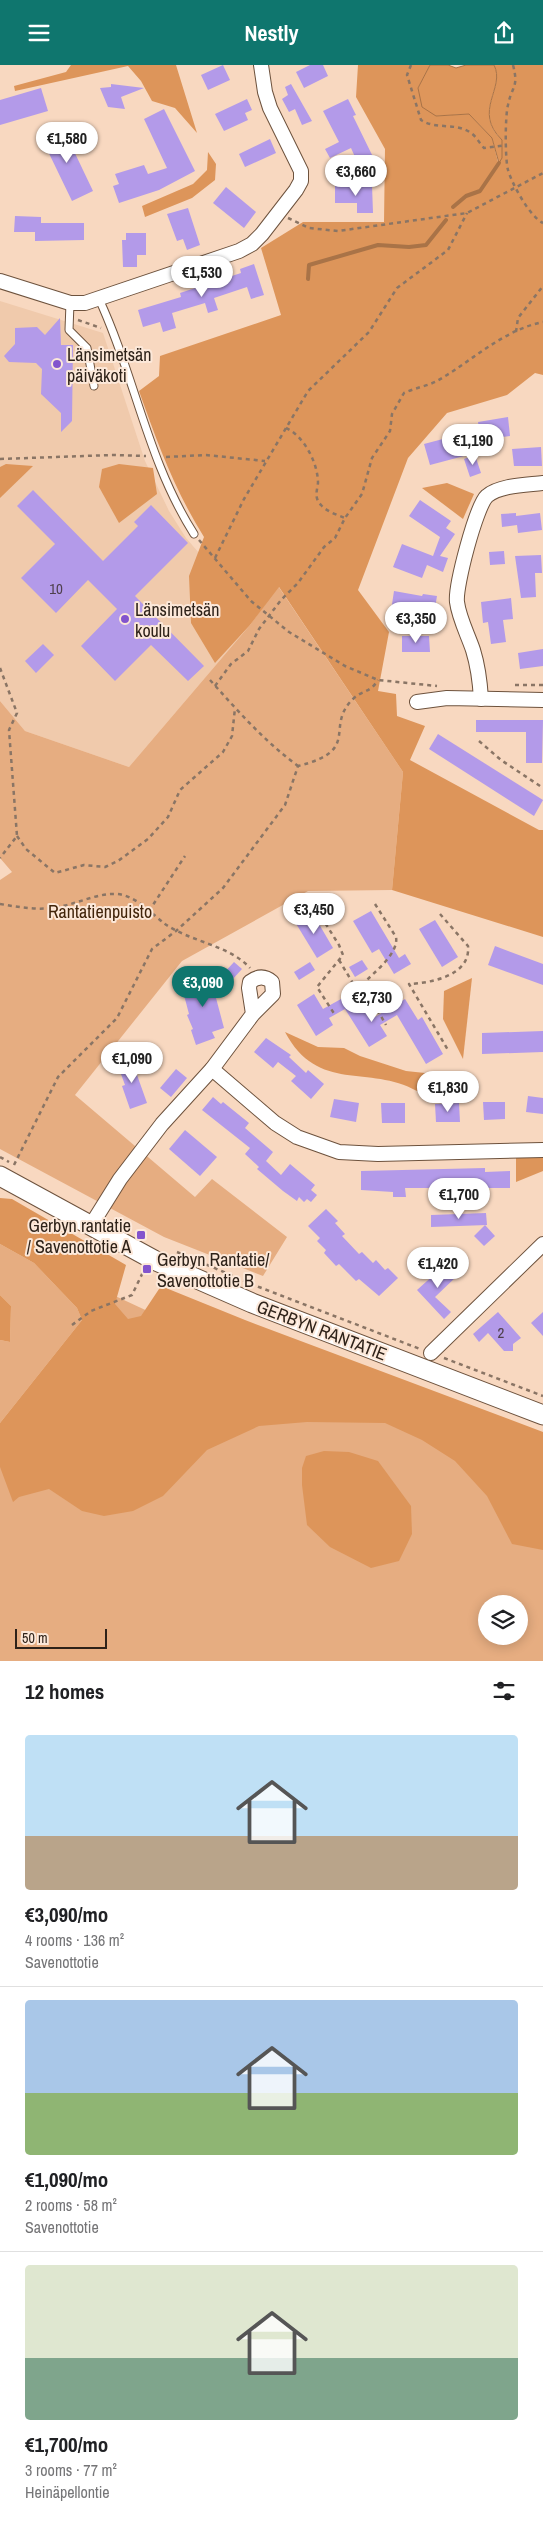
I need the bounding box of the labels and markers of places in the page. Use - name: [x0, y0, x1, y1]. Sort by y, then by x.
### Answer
- pin: €1,580: [26, 121, 108, 164]
- pin: €3,660: [315, 155, 397, 197]
- pin: €1,530: [161, 255, 243, 298]
- place label: Länsimetsän päiväkoti: [67, 342, 152, 388]
- marker: Länsimetsän päiväkoti: [51, 358, 63, 370]
- pin: €1,190: [432, 423, 514, 466]
- place label: Länsimetsän koulu: [135, 597, 220, 643]
- pin: €3,350: [375, 601, 457, 644]
- marker: Länsimetsän koulu: [119, 613, 131, 625]
- pin: €3,450: [273, 893, 355, 935]
- pin: €3,090: [162, 965, 244, 1008]
- pin: €2,730: [331, 981, 413, 1023]
- pin: €1,090: [91, 1041, 173, 1084]
- pin: €1,830: [407, 1071, 489, 1113]
- pin: €1,700: [418, 1177, 500, 1220]
- place label: Gerbyn rantatie / Savenottotie A: [27, 1213, 131, 1259]
- marker: Gerbyn rantatie / Savenottotie A: [135, 1229, 147, 1241]
- place label: Gerbyn Rantatie/ Savenottotie B: [157, 1247, 270, 1293]
- pin: €1,420: [397, 1247, 479, 1289]
- marker: Gerbyn Rantatie/ Savenottotie B: [141, 1263, 153, 1275]

